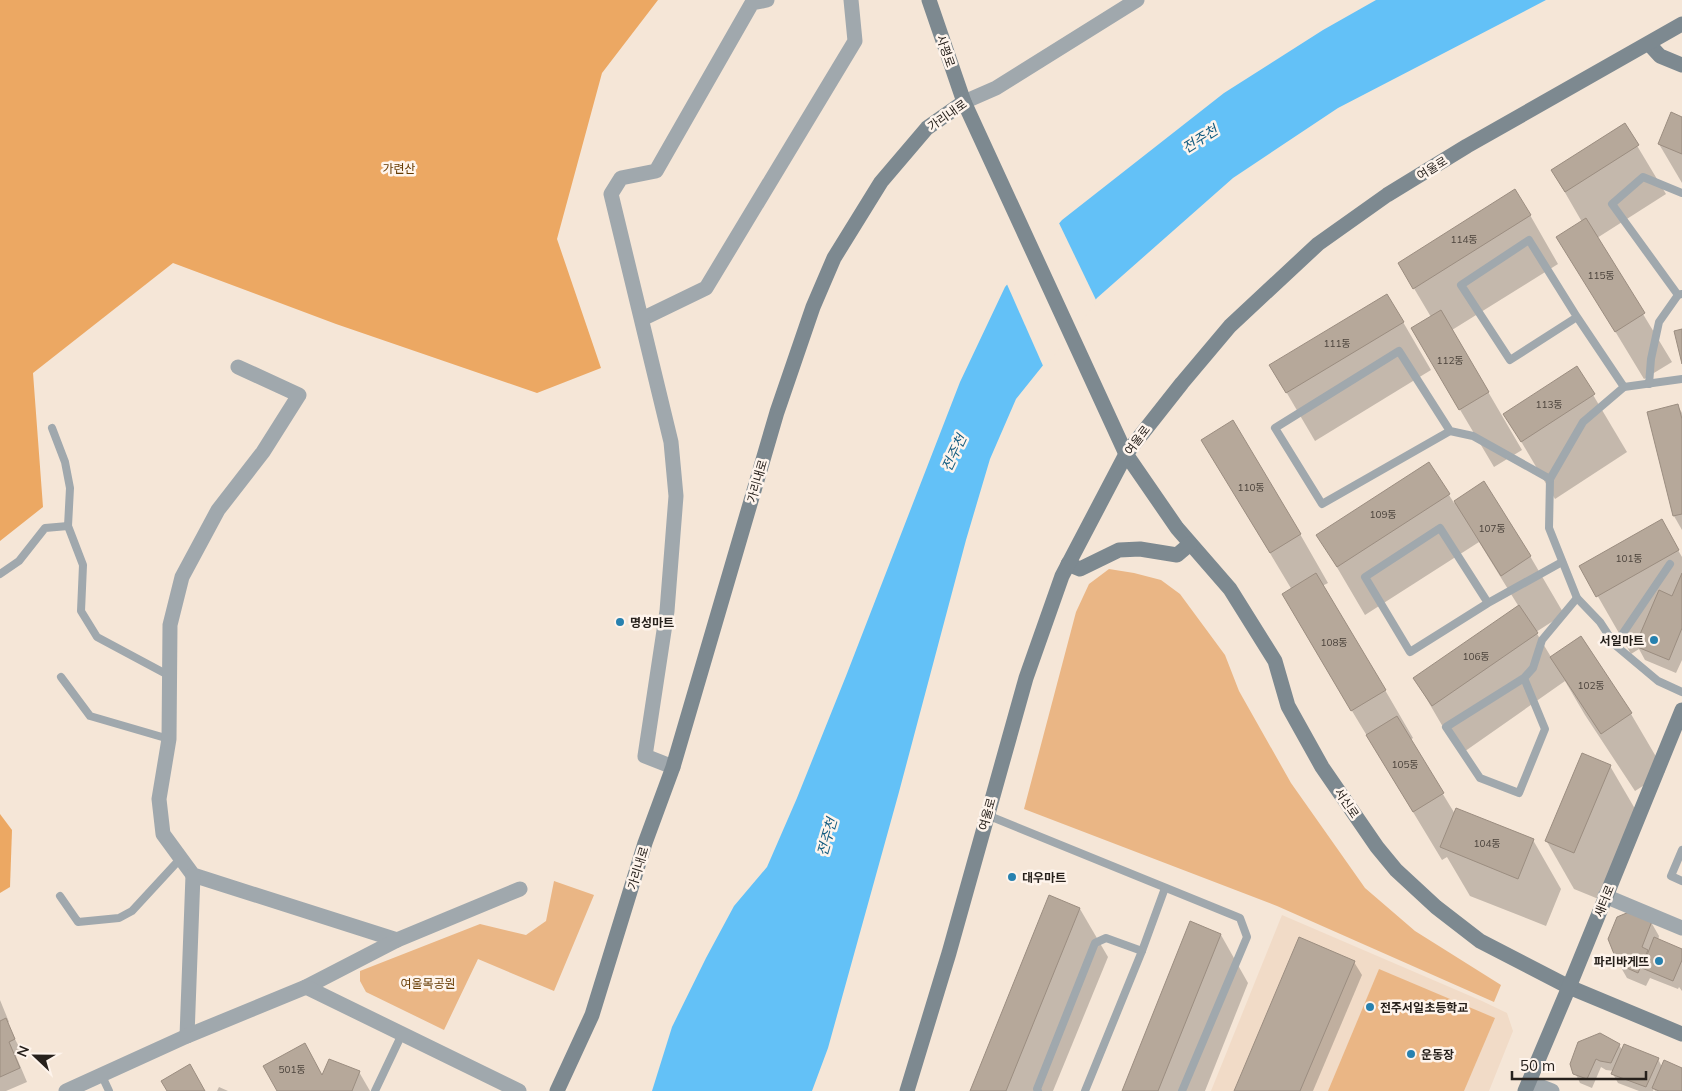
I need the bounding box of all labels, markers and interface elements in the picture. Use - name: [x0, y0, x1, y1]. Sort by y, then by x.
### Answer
- street label: 사평로: [934, 33, 958, 69]
- street label: 가리내로: [925, 96, 969, 134]
- water label: 전주천: [1179, 121, 1222, 157]
- street label: 여울로: [1414, 153, 1450, 183]
- park label: 가련산: [382, 161, 416, 176]
- house number: 114동: [1450, 233, 1478, 246]
- house number: 115동: [1587, 269, 1615, 282]
- house number: 111동: [1323, 337, 1351, 350]
- house number: 112동: [1436, 354, 1464, 367]
- house number: 113동: [1535, 398, 1563, 411]
- street label: 여울로: [1121, 422, 1153, 458]
- water label: 전주천: [938, 431, 971, 474]
- street label: 가리내로: [744, 458, 770, 504]
- house number: 110동: [1237, 481, 1265, 494]
- house number: 109동: [1369, 508, 1397, 521]
- house number: 107동: [1478, 522, 1506, 535]
- house number: 101동: [1615, 552, 1643, 565]
- place label: 명성마트: [630, 615, 674, 630]
- marker: 명성마트: [614, 616, 626, 628]
- place label: 서일마트: [1600, 633, 1644, 648]
- marker: 서일마트: [1648, 634, 1660, 646]
- house number: 108동: [1320, 636, 1348, 649]
- house number: 106동: [1462, 650, 1490, 663]
- house number: 102동: [1577, 679, 1605, 692]
- house number: 105동: [1391, 758, 1419, 771]
- street label: 서신로: [1332, 785, 1362, 821]
- street label: 여울로: [975, 796, 999, 832]
- water label: 전주천: [813, 815, 841, 858]
- house number: 104동: [1473, 837, 1501, 850]
- street label: 가리내로: [624, 845, 652, 891]
- place label: 대우마트: [1022, 870, 1066, 885]
- marker: 대우마트: [1006, 871, 1018, 883]
- street label: 새터로: [1591, 883, 1617, 919]
- place label: 파리바게뜨: [1594, 954, 1649, 969]
- marker: 파리바게뜨: [1653, 955, 1665, 967]
- park label: 여울목공원: [400, 976, 456, 991]
- place label: 전주서일초등학교: [1380, 1000, 1468, 1015]
- marker: 전주서일초등학교: [1364, 1001, 1376, 1013]
- north arrow: [10, 1031, 60, 1081]
- text: N: [13, 1043, 33, 1059]
- place label: 운동장: [1421, 1047, 1454, 1062]
- marker: 운동장: [1405, 1048, 1417, 1060]
- scale bar: [1512, 1048, 1646, 1080]
- text: 50 m: [1520, 1056, 1555, 1075]
- house number: 501동: [278, 1063, 306, 1076]

